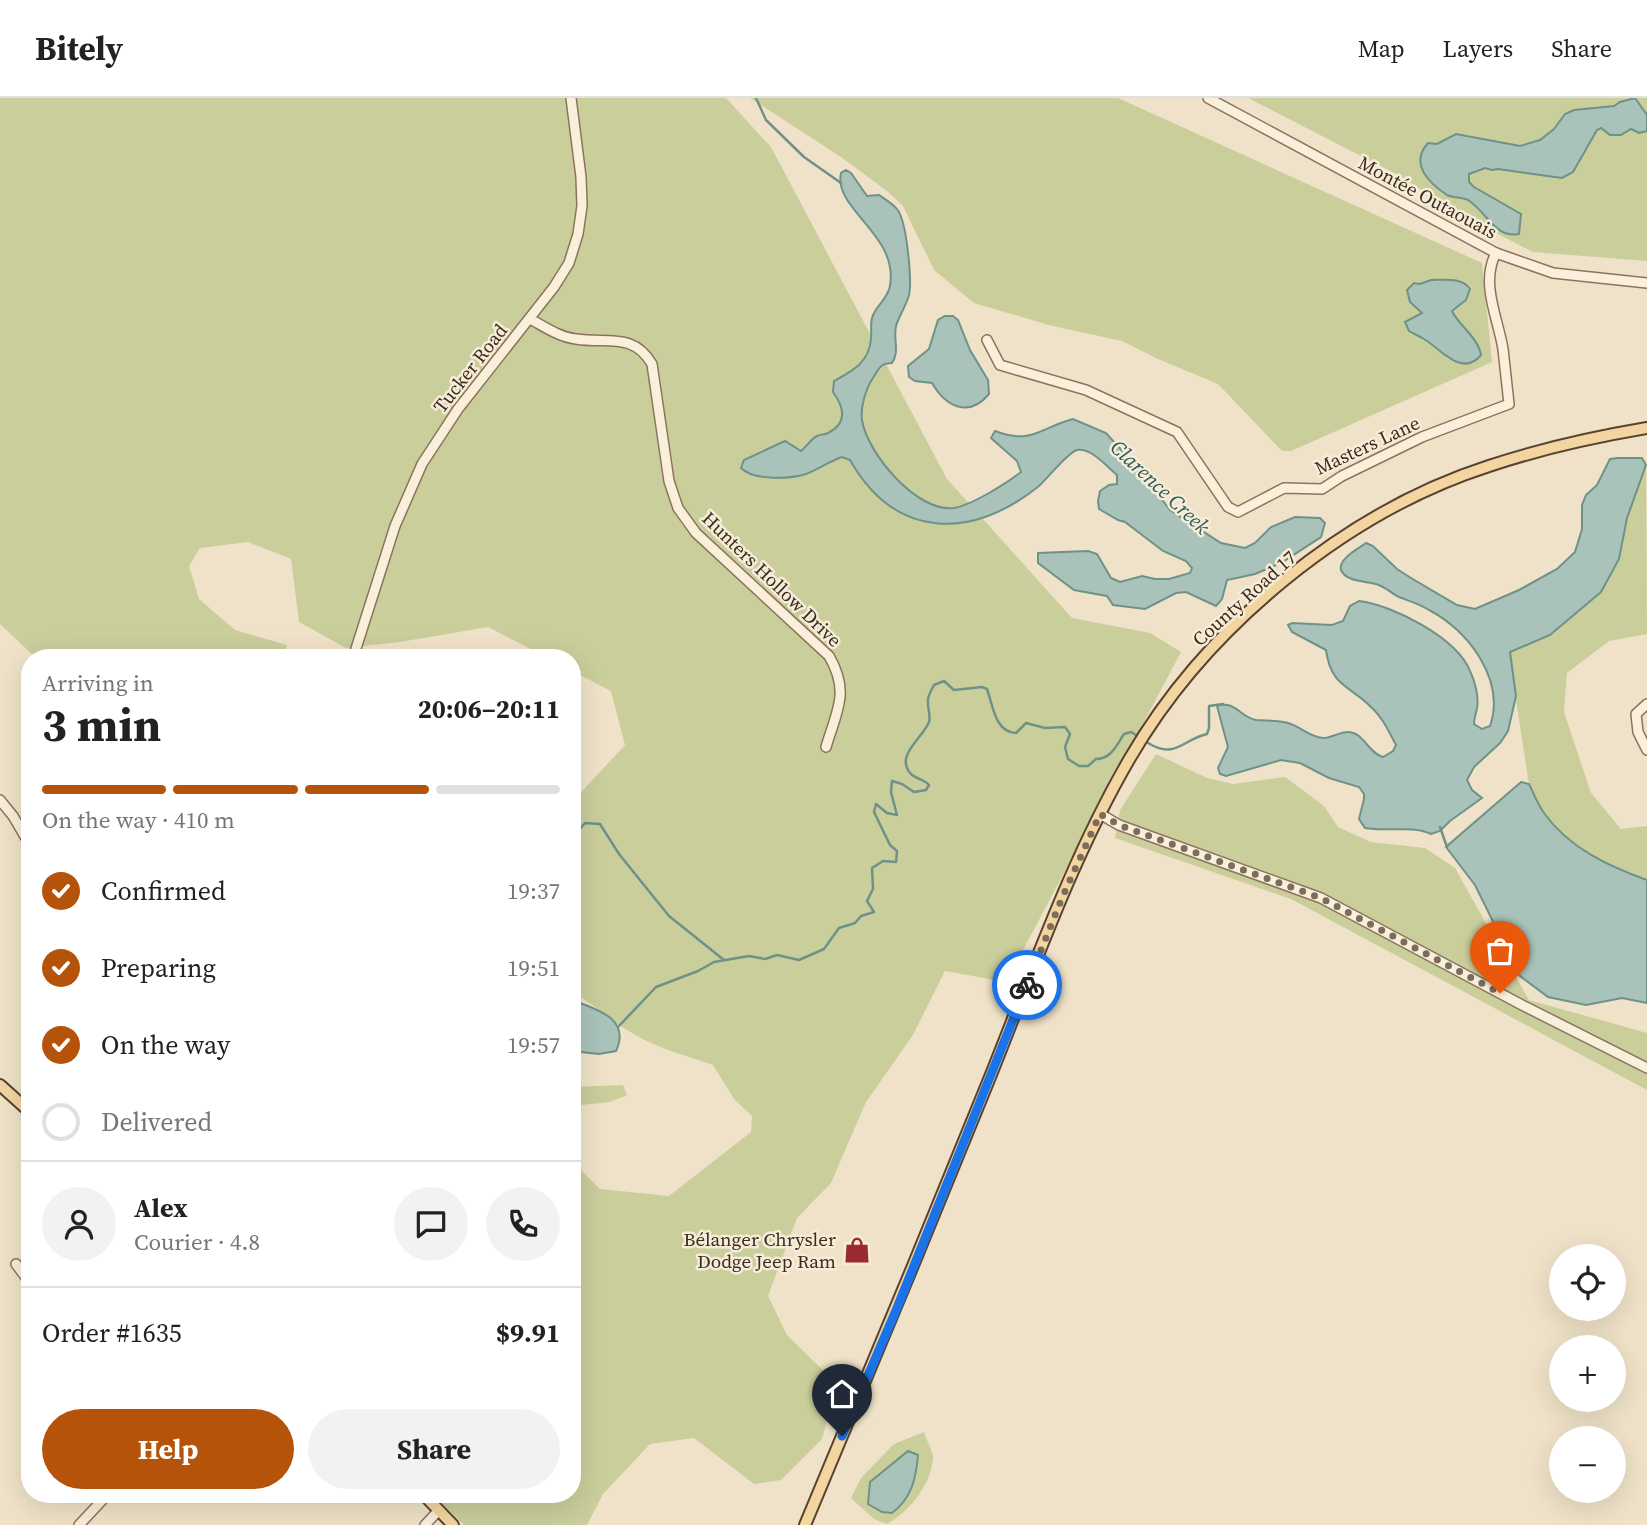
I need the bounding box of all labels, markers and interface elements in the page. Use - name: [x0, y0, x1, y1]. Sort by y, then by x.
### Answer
- text: Bitely: [35, 26, 123, 71]
- text: Map: [1358, 32, 1405, 65]
- text: Layers: [1443, 32, 1513, 65]
- text: Share: [1551, 32, 1612, 65]
- street label: Montée Outaouais: [1354, 149, 1502, 245]
- street label: Tucker Road: [427, 318, 513, 418]
- street label: Masters Lane: [1310, 409, 1424, 481]
- water label: Clarence Creek: [1104, 433, 1217, 540]
- street label: Hunters Hollow Drive: [697, 505, 847, 653]
- street label: County Road 17: [1186, 544, 1302, 652]
- text: Arriving in: [42, 667, 154, 699]
- text: 20:06–20:11: [418, 691, 560, 727]
- text: 3 min: [42, 693, 161, 756]
- text: On the way · 410 m: [42, 804, 235, 836]
- icon: check: [42, 872, 80, 910]
- text: Confirmed: [101, 873, 226, 909]
- text: 19:37: [507, 875, 560, 907]
- pin: [1470, 921, 1530, 993]
- icon: bag: [1481, 932, 1519, 970]
- icon: check: [42, 949, 80, 987]
- text: Preparing: [101, 950, 216, 986]
- courier: [992, 950, 1062, 1020]
- text: 19:51: [507, 952, 560, 984]
- icon: bike: [1008, 966, 1046, 1004]
- icon: check: [42, 1026, 80, 1064]
- text: On the way: [101, 1027, 230, 1063]
- text: 19:57: [507, 1029, 560, 1061]
- text: Delivered: [101, 1104, 212, 1140]
- button: person: [42, 1187, 116, 1261]
- button: chat: [394, 1187, 468, 1261]
- button: phone: [486, 1187, 560, 1261]
- text: Alex: [134, 1190, 188, 1226]
- text: Courier · 4.8: [134, 1226, 260, 1258]
- place label: Bélanger Chrysler Dodge Jeep Ram: [684, 1226, 836, 1274]
- shop icon: Bélanger Chrysler Dodge Jeep Ram: [842, 1235, 872, 1265]
- map controls: [1549, 1244, 1626, 1503]
- button: locate: [1549, 1244, 1626, 1321]
- text: Order #1635: [42, 1315, 182, 1351]
- text: $9.91: [496, 1315, 560, 1351]
- button: +: [1549, 1335, 1626, 1412]
- pin: [812, 1364, 872, 1436]
- icon: home: [823, 1375, 861, 1413]
- button: Help: [42, 1409, 294, 1489]
- button: Share: [308, 1409, 560, 1489]
- button: −: [1549, 1426, 1626, 1503]

